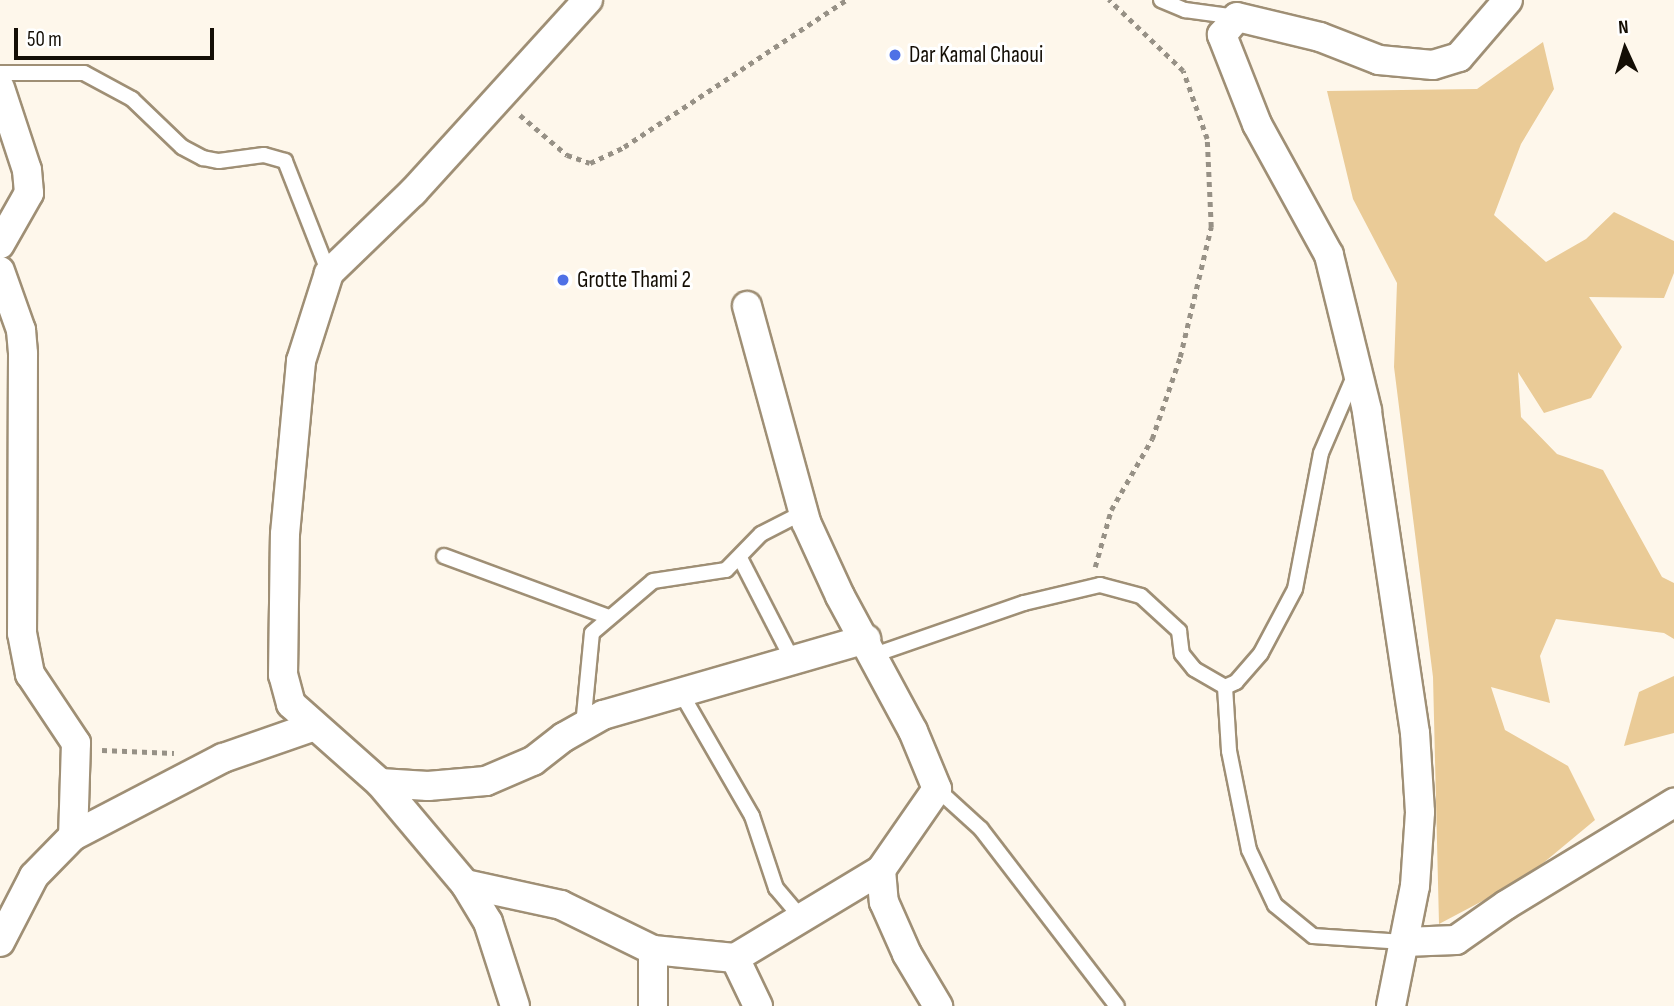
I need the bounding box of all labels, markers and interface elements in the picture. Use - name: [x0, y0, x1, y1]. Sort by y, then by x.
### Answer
- scale bar: [18, 14, 217, 58]
- north arrow: [1590, 14, 1660, 84]
- text: N: [1618, 16, 1629, 39]
- text: 50 m: [27, 27, 62, 52]
- place label: Dar Kamal Chaoui: [909, 41, 1043, 69]
- marker: Dar Kamal Chaoui: [887, 47, 903, 63]
- place label: Grotte Thami 2: [577, 266, 691, 294]
- marker: Grotte Thami 2: [555, 272, 571, 288]

